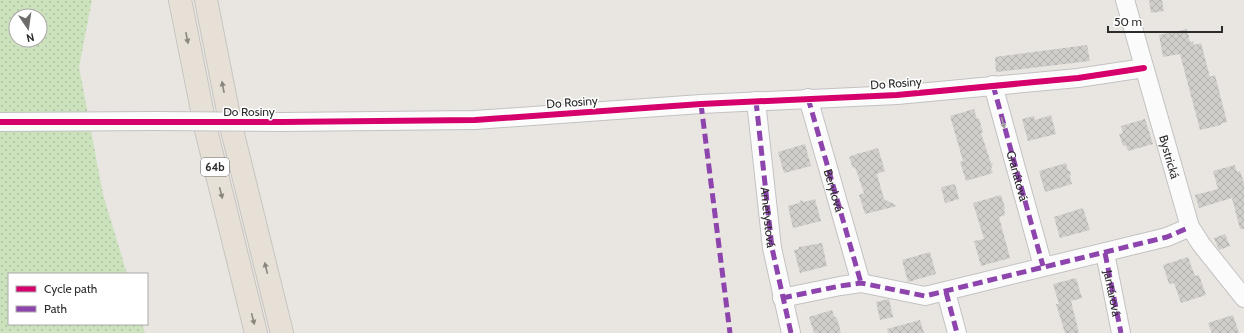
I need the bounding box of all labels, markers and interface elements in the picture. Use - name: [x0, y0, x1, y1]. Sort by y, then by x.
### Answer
- north arrow: [8, 8, 48, 48]
- scale bar: [1108, 8, 1222, 34]
- text: 50 m: [1114, 14, 1142, 29]
- text: N: [25, 30, 36, 45]
- one-way arrow: [184, 32, 190, 44]
- street label: Do Rosiny: [870, 74, 922, 92]
- one-way arrow: [219, 81, 225, 93]
- street label: Do Rosiny: [546, 93, 598, 111]
- street label: Do Rosiny: [223, 104, 275, 119]
- one-way arrow: [1000, 117, 1006, 129]
- street label: Bystrická: [1156, 133, 1183, 181]
- street label: Granátová: [1004, 149, 1032, 203]
- road number: 64b: [201, 158, 229, 176]
- street label: Berylová: [821, 167, 848, 214]
- one-way arrow: [219, 186, 225, 199]
- street label: Ametystová: [758, 186, 779, 249]
- one-way arrow: [262, 262, 268, 274]
- street label: Jantárová: [1101, 268, 1125, 318]
- legend: [8, 273, 148, 325]
- text: Cycle path: [44, 281, 97, 296]
- text: Path: [44, 301, 67, 316]
- one-way arrow: [250, 313, 256, 325]

